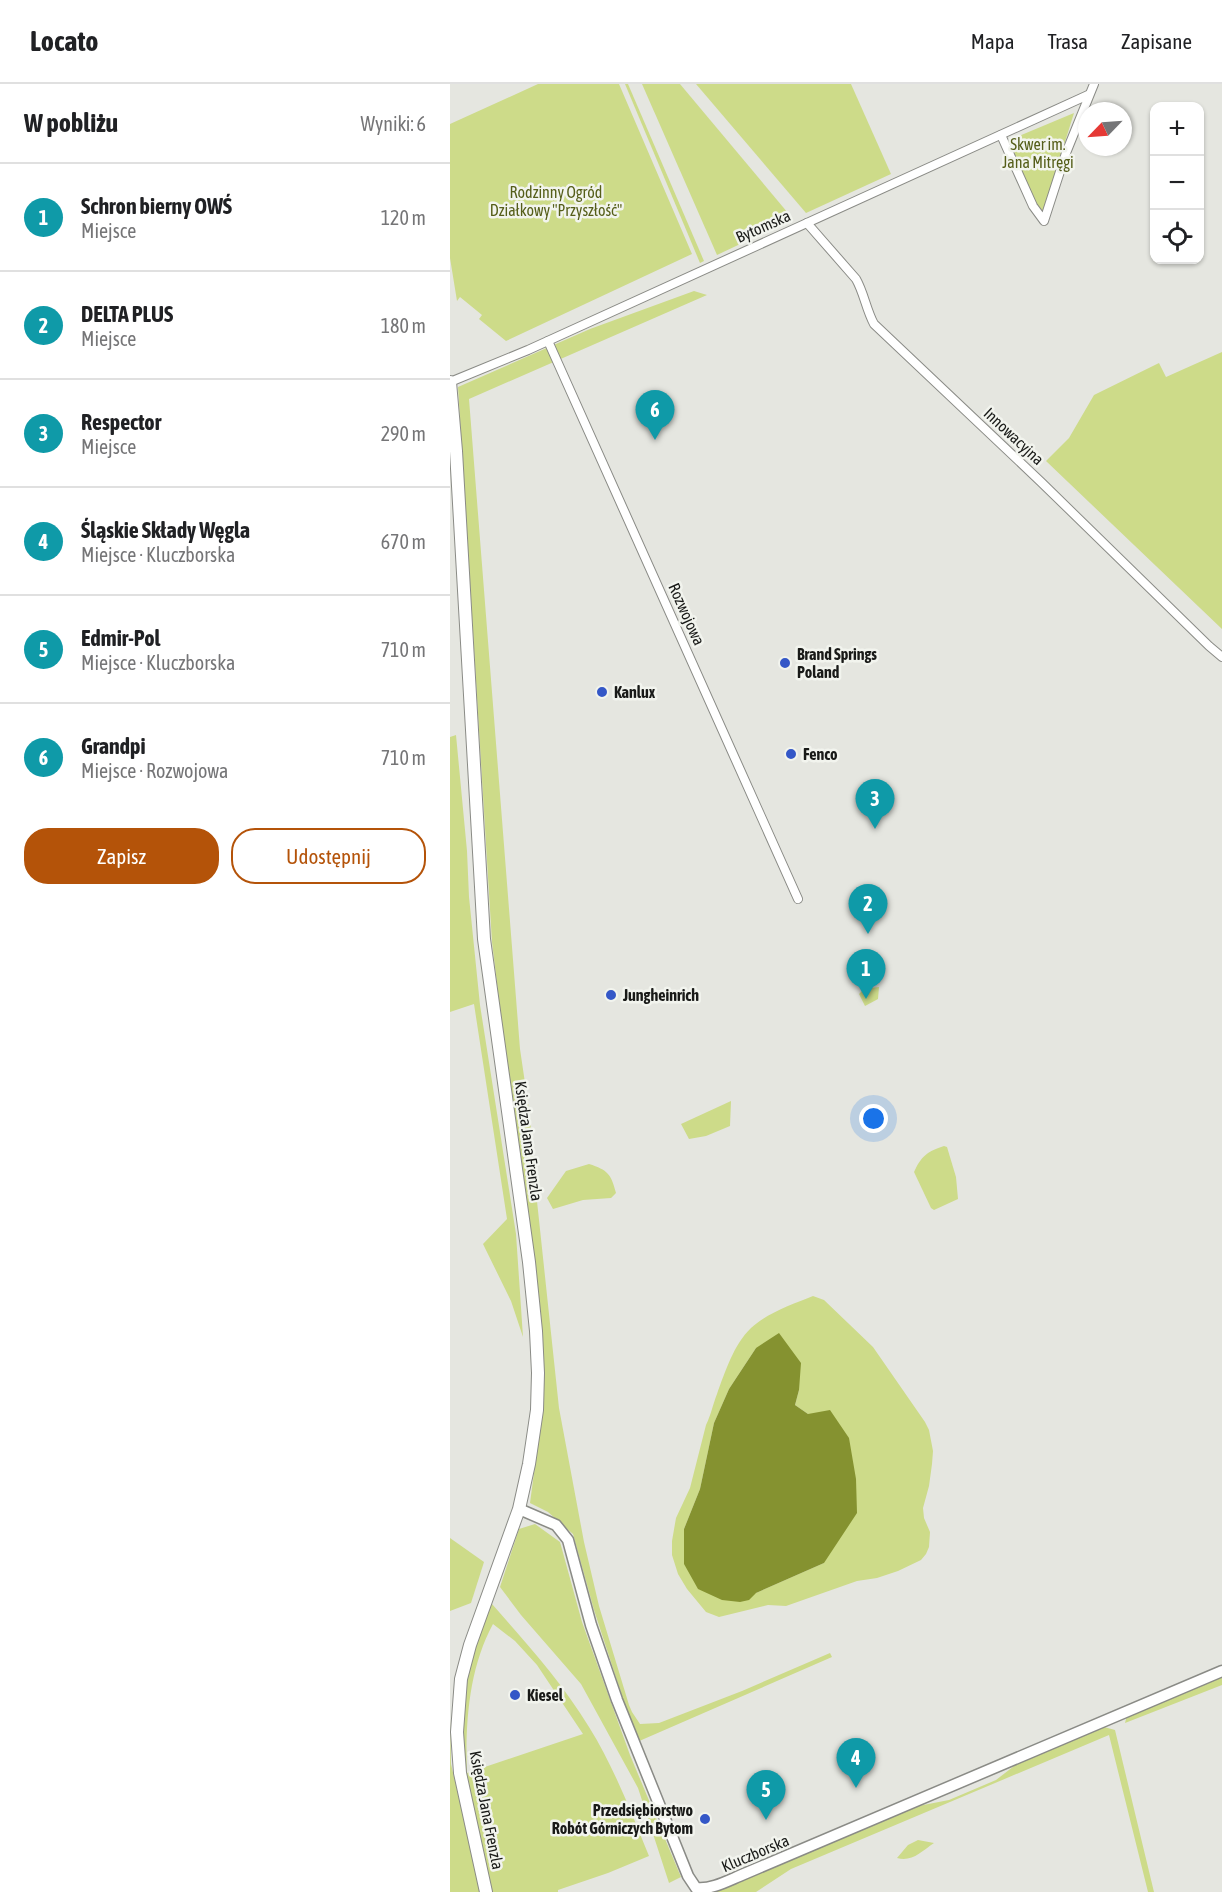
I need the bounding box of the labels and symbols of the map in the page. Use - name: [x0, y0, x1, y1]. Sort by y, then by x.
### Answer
- north arrow: [1078, 102, 1132, 156]
- park label: Skwer im. Jana Mitręgi: [1002, 135, 1074, 172]
- park label: Rodzinny Ogród Działkowy "Przyszłość": [490, 183, 622, 220]
- street label: Bytomska: [733, 206, 793, 247]
- pin: 6: [636, 390, 674, 440]
- street label: Innowacyjna: [980, 404, 1048, 469]
- street label: Rozwojowa: [664, 580, 709, 648]
- place label: Brand Springs Poland: [797, 645, 877, 681]
- marker: Brand Springs Poland: [778, 656, 792, 670]
- place label: Kanlux: [614, 683, 656, 701]
- marker: Kanlux: [595, 685, 609, 699]
- place label: Fenco: [803, 745, 838, 763]
- marker: Fenco: [784, 747, 798, 761]
- pin: 3: [856, 780, 894, 829]
- pin: 2: [848, 884, 888, 934]
- pin: 1: [846, 950, 886, 999]
- place label: Jungheinrich: [622, 986, 699, 1004]
- marker: Jungheinrich: [604, 988, 618, 1002]
- street label: Księdza Jana Frenzla: [511, 1080, 546, 1202]
- your location: [859, 1104, 888, 1133]
- place label: Kiesel: [527, 1686, 564, 1704]
- marker: Kiesel: [508, 1688, 522, 1702]
- pin: 4: [836, 1738, 876, 1788]
- street label: Księdza Jana Frenzla: [466, 1749, 507, 1871]
- pin: 5: [746, 1770, 786, 1820]
- place label: Przedsiębiorstwo Robót Górniczych Bytom: [552, 1801, 693, 1837]
- marker: Przedsiębiorstwo Robót Górniczych Bytom: [698, 1812, 712, 1826]
- street label: Kluczborska: [719, 1831, 791, 1875]

